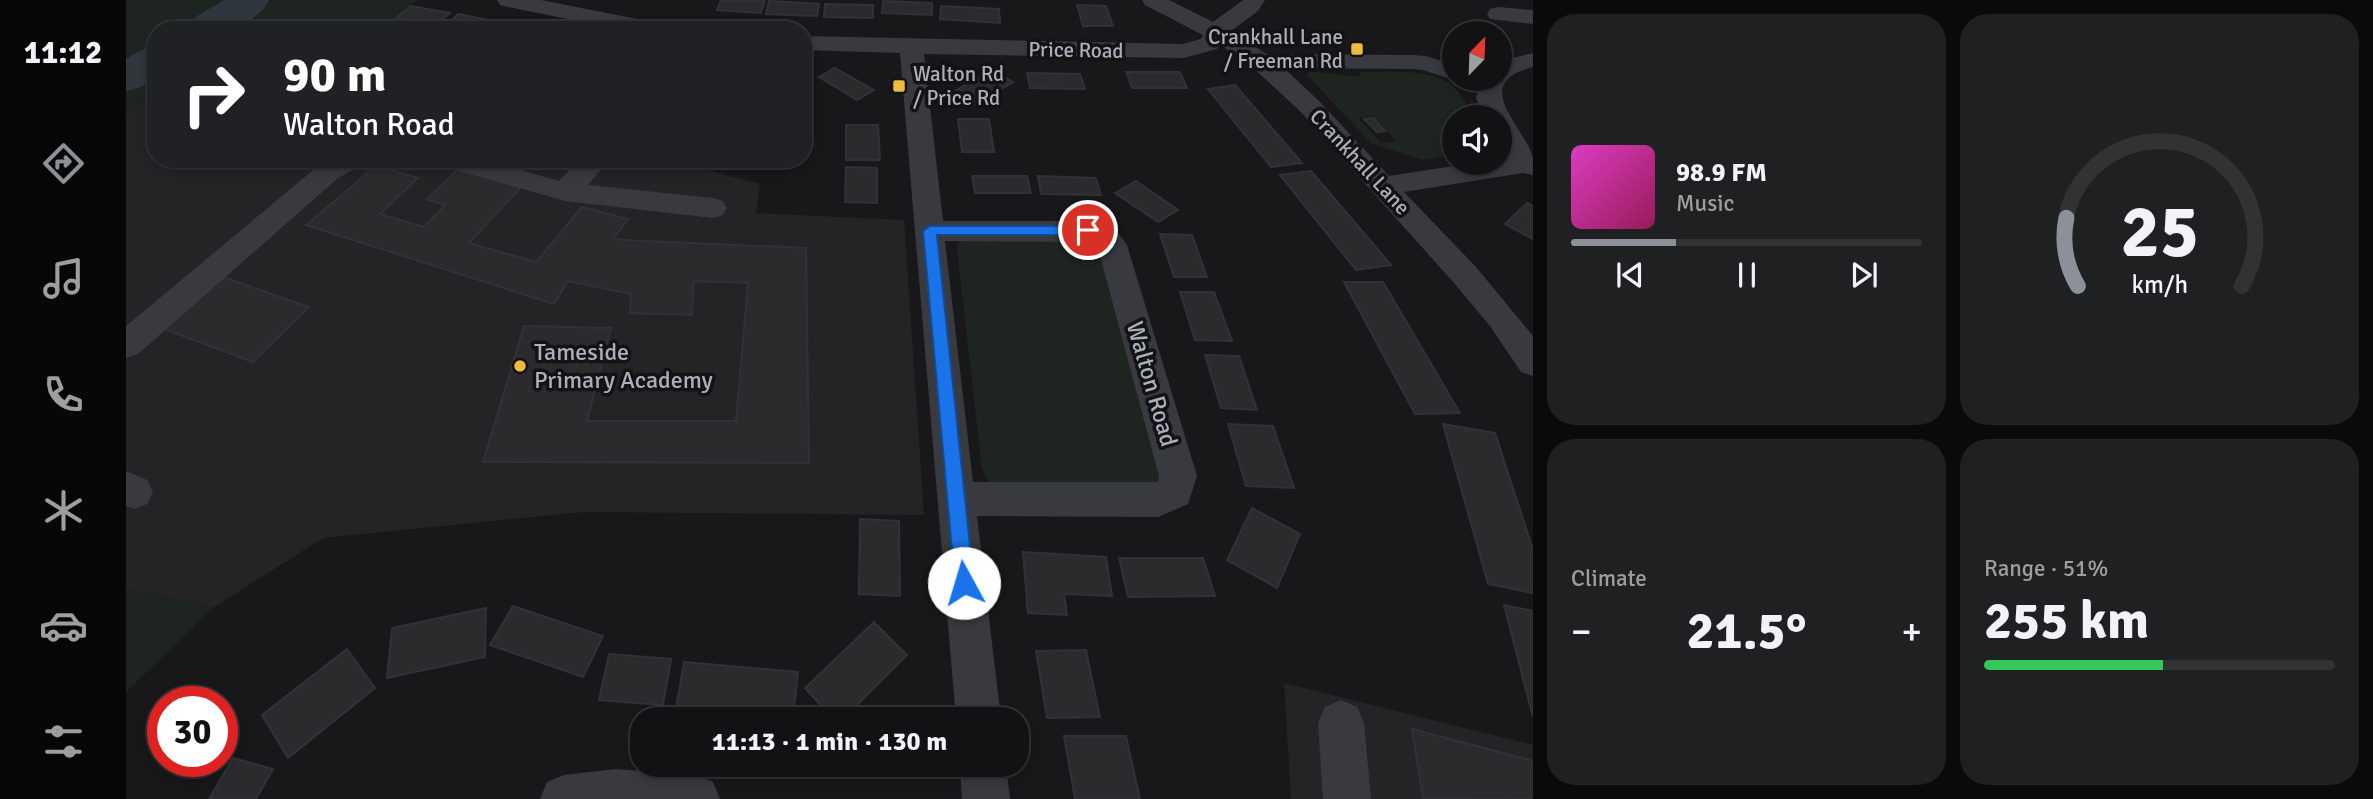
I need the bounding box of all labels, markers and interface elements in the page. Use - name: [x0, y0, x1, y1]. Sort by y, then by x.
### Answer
- north arrow: [1442, 21, 1512, 91]
- map controls: [1442, 21, 1512, 175]
- place label: Crankhall Lane / Freeman Rd: [1208, 24, 1343, 74]
- text: 11:12: [24, 33, 102, 72]
- street label: Price Road: [1028, 36, 1124, 64]
- marker: Crankhall Lane / Freeman Rd: [1349, 41, 1365, 57]
- text: 90 m: [283, 45, 386, 105]
- icon: right: [168, 49, 259, 140]
- place label: Walton Rd / Price Rd: [913, 61, 1004, 111]
- marker: Walton Rd / Price Rd: [891, 78, 907, 94]
- street label: Crankhall Lane: [1304, 104, 1416, 220]
- text: Walton Road: [283, 105, 455, 144]
- button: sound: [1442, 105, 1512, 175]
- icon: directions: [39, 139, 88, 188]
- text: 98.9 FM: [1676, 157, 1767, 189]
- text: 25: [2120, 188, 2199, 277]
- text: Music: [1676, 189, 1734, 218]
- pin: [1058, 200, 1118, 260]
- icon: arrive: [1069, 211, 1107, 249]
- icon: music: [39, 254, 88, 303]
- icon: previous: [1611, 256, 1649, 294]
- icon: pause: [1728, 256, 1766, 294]
- icon: next: [1845, 256, 1883, 294]
- text: km/h: [2131, 269, 2188, 300]
- street label: Walton Road: [1120, 318, 1184, 450]
- place label: Tameside Primary Academy: [534, 337, 713, 395]
- marker: Tameside Primary Academy: [512, 358, 528, 374]
- icon: phone: [39, 370, 88, 419]
- icon: climate: [39, 486, 88, 535]
- position arrow: [927, 546, 1001, 620]
- text: Range · 51%: [1984, 554, 2108, 583]
- text: Climate: [1571, 564, 1647, 593]
- text: 255 km: [1984, 589, 2149, 653]
- text: 21.5°: [1687, 599, 1806, 663]
- icon: car: [39, 601, 88, 650]
- text: −: [1571, 608, 1592, 655]
- text: +: [1901, 608, 1922, 655]
- speed limit sign: 30: [147, 686, 238, 777]
- icon: filters: [39, 717, 88, 766]
- text: 11:13 · 1 min · 130 m: [712, 726, 947, 758]

